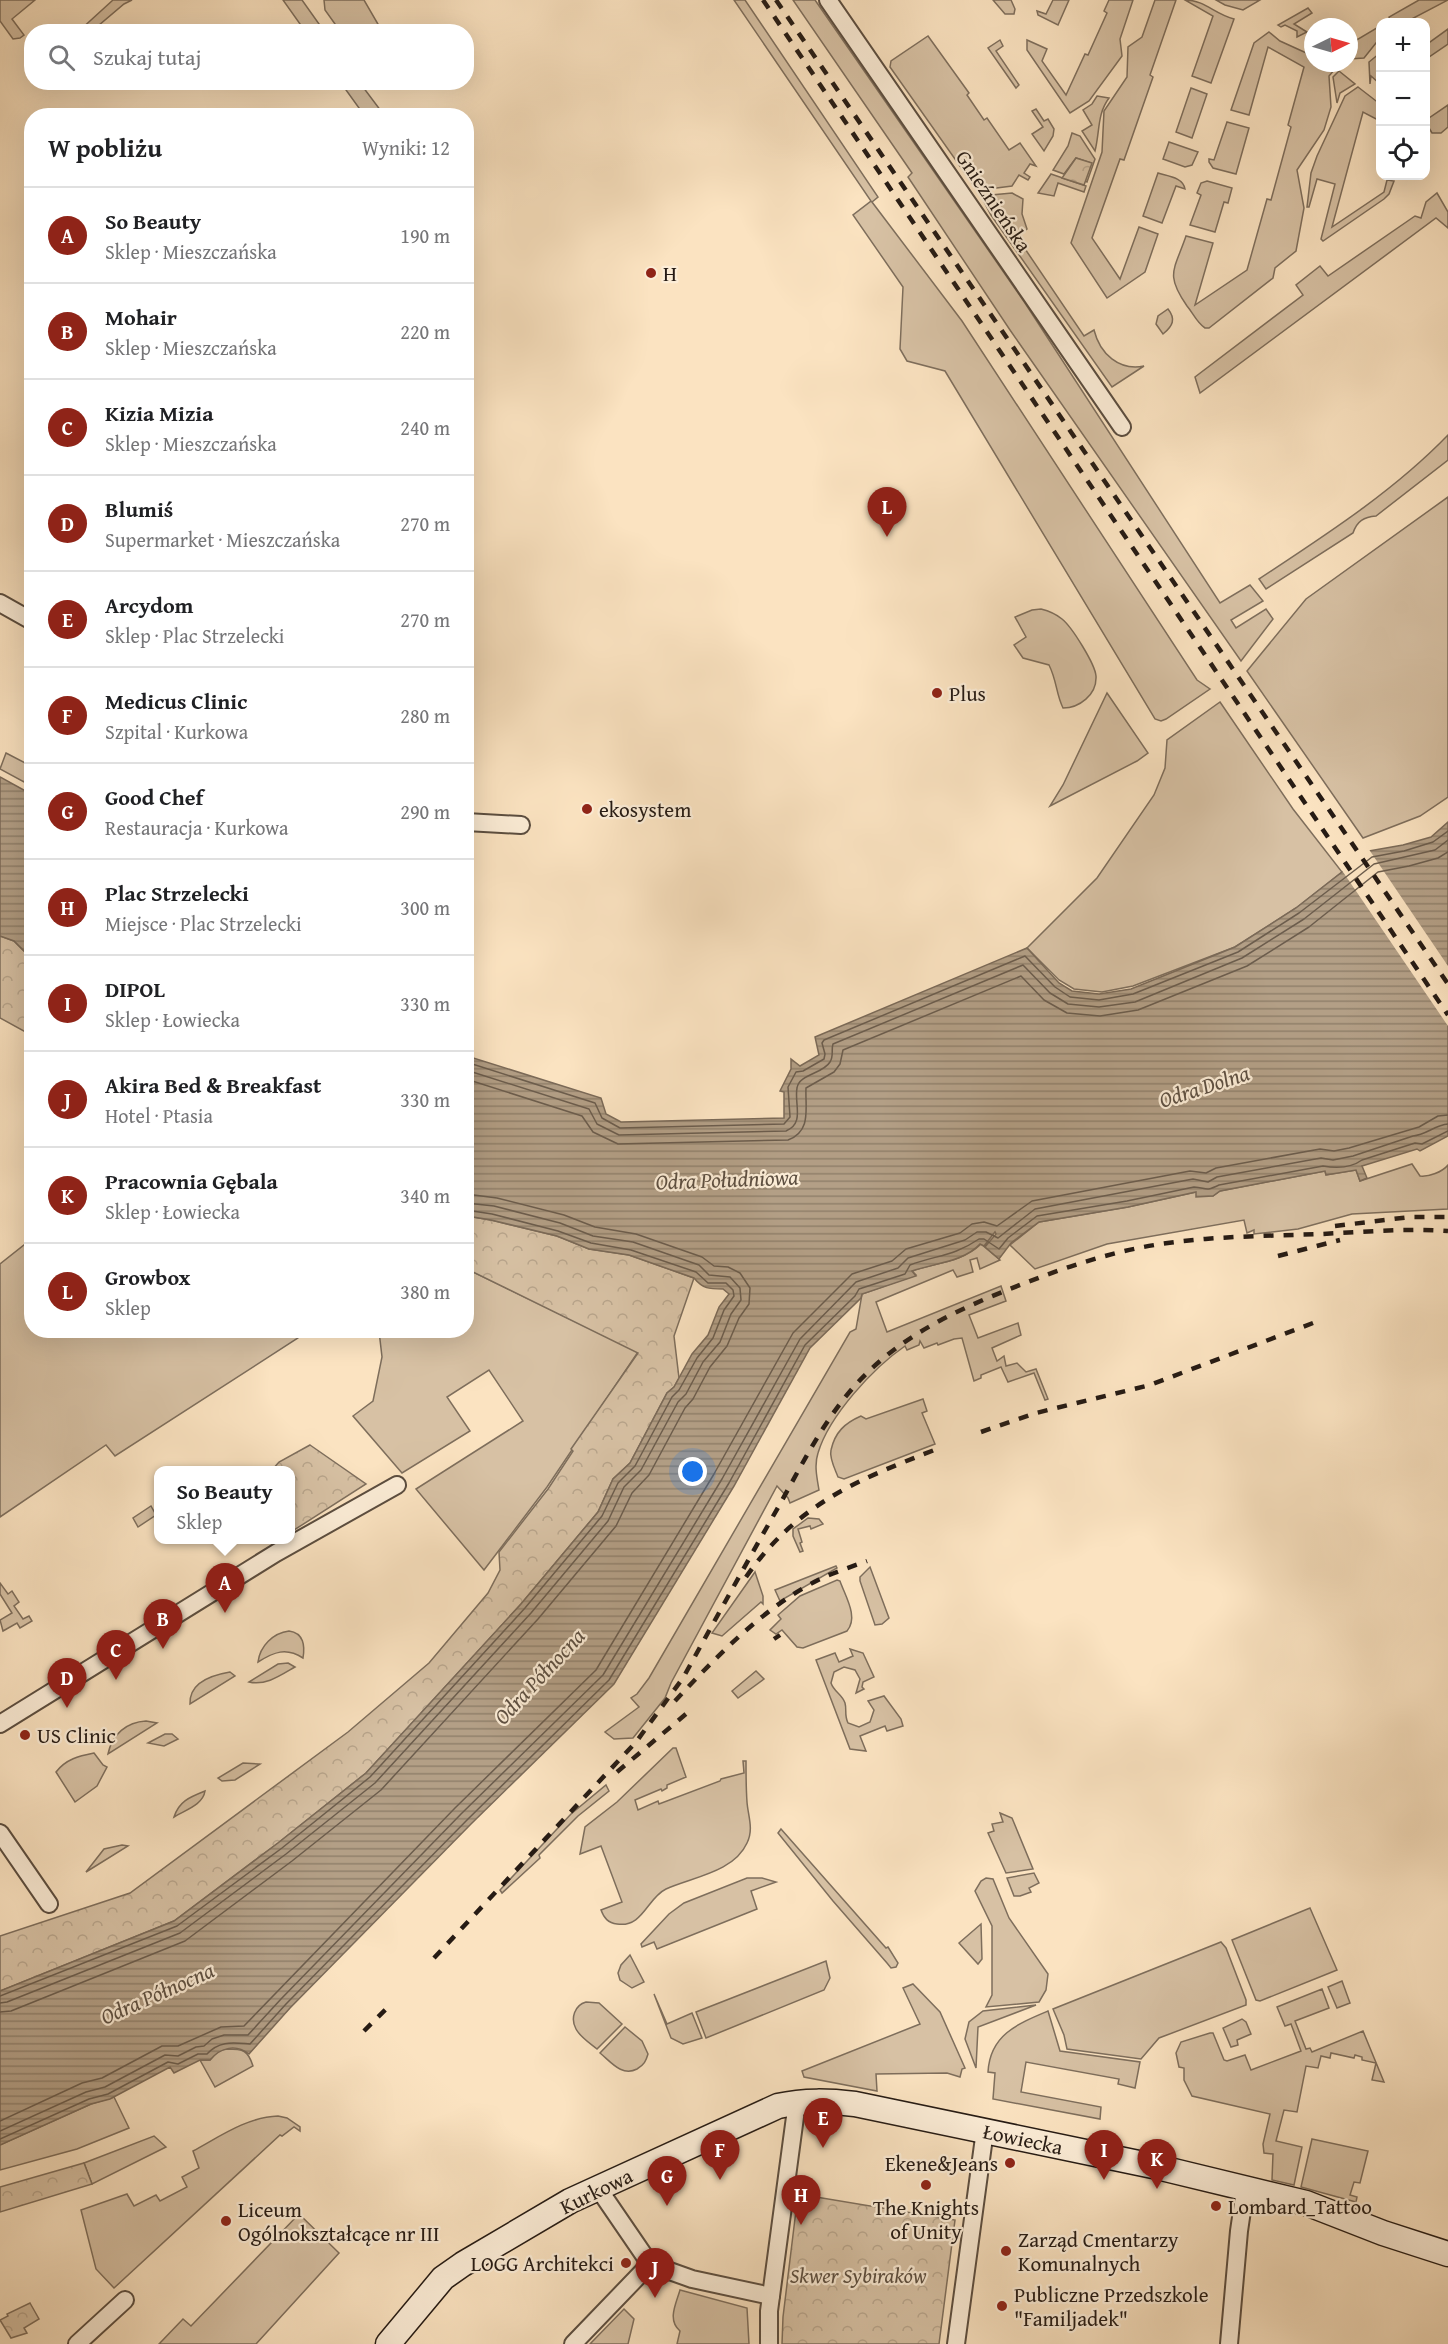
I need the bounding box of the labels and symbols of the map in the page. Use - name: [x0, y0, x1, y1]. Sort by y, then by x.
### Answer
- north arrow: [1304, 18, 1358, 72]
- street label: Gnieźnieńska: [948, 144, 1040, 258]
- place label: H: [663, 258, 677, 289]
- marker: H: [644, 266, 658, 280]
- pin: L: [868, 488, 906, 537]
- place label: Plus: [949, 678, 986, 709]
- marker: Plus: [930, 686, 944, 700]
- place label: ekosystem: [599, 794, 691, 825]
- marker: ekosystem: [580, 802, 594, 816]
- water label: Odra Dolna: [1155, 1056, 1253, 1116]
- water label: Odra Południowa: [655, 1161, 799, 1197]
- your location: [678, 1457, 707, 1486]
- pin: A: [206, 1564, 244, 1613]
- pin: B: [144, 1600, 182, 1649]
- water label: Odra Północna: [486, 1621, 592, 1731]
- pin: C: [96, 1630, 136, 1680]
- pin: D: [48, 1658, 86, 1708]
- place label: US Clinic: [37, 1720, 116, 1751]
- marker: US Clinic: [18, 1728, 32, 1742]
- water label: Odra Północna: [95, 1954, 219, 2032]
- pin: E: [804, 2098, 842, 2148]
- street label: Łowiecka: [980, 2115, 1066, 2163]
- pin: F: [700, 2130, 740, 2180]
- pin: I: [1084, 2130, 1124, 2180]
- pin: K: [1138, 2140, 1176, 2189]
- place label: Ekene&Jeans: [885, 2148, 998, 2179]
- pin: G: [648, 2156, 686, 2206]
- marker: Ekene&Jeans: [1003, 2156, 1017, 2170]
- street label: Kurkowa: [554, 2160, 638, 2222]
- pin: H: [782, 2176, 820, 2225]
- marker: The Knights of Unity: [919, 2178, 933, 2192]
- place label: Lombard_Tattoo: [1228, 2191, 1372, 2222]
- place label: The Knights of Unity: [873, 2192, 979, 2247]
- place label: Liceum Ogólnokształcące nr III: [238, 2194, 439, 2249]
- marker: Lombard_Tattoo: [1209, 2199, 1223, 2213]
- marker: Liceum Ogólnokształcące nr III: [219, 2214, 233, 2228]
- place label: Zarząd Cmentarzy Komunalnych: [1018, 2224, 1179, 2279]
- marker: Zarząd Cmentarzy Komunalnych: [999, 2244, 1013, 2258]
- place label: LOGG Architekci: [471, 2248, 614, 2279]
- pin: J: [636, 2248, 674, 2298]
- marker: LOGG Architekci: [619, 2256, 633, 2270]
- park label: Skwer Sybiraków: [790, 2260, 927, 2291]
- place label: Publiczne Przedszkole "Familjadek": [1014, 2279, 1209, 2334]
- marker: Publiczne Przedszkole "Familjadek": [995, 2299, 1009, 2313]

